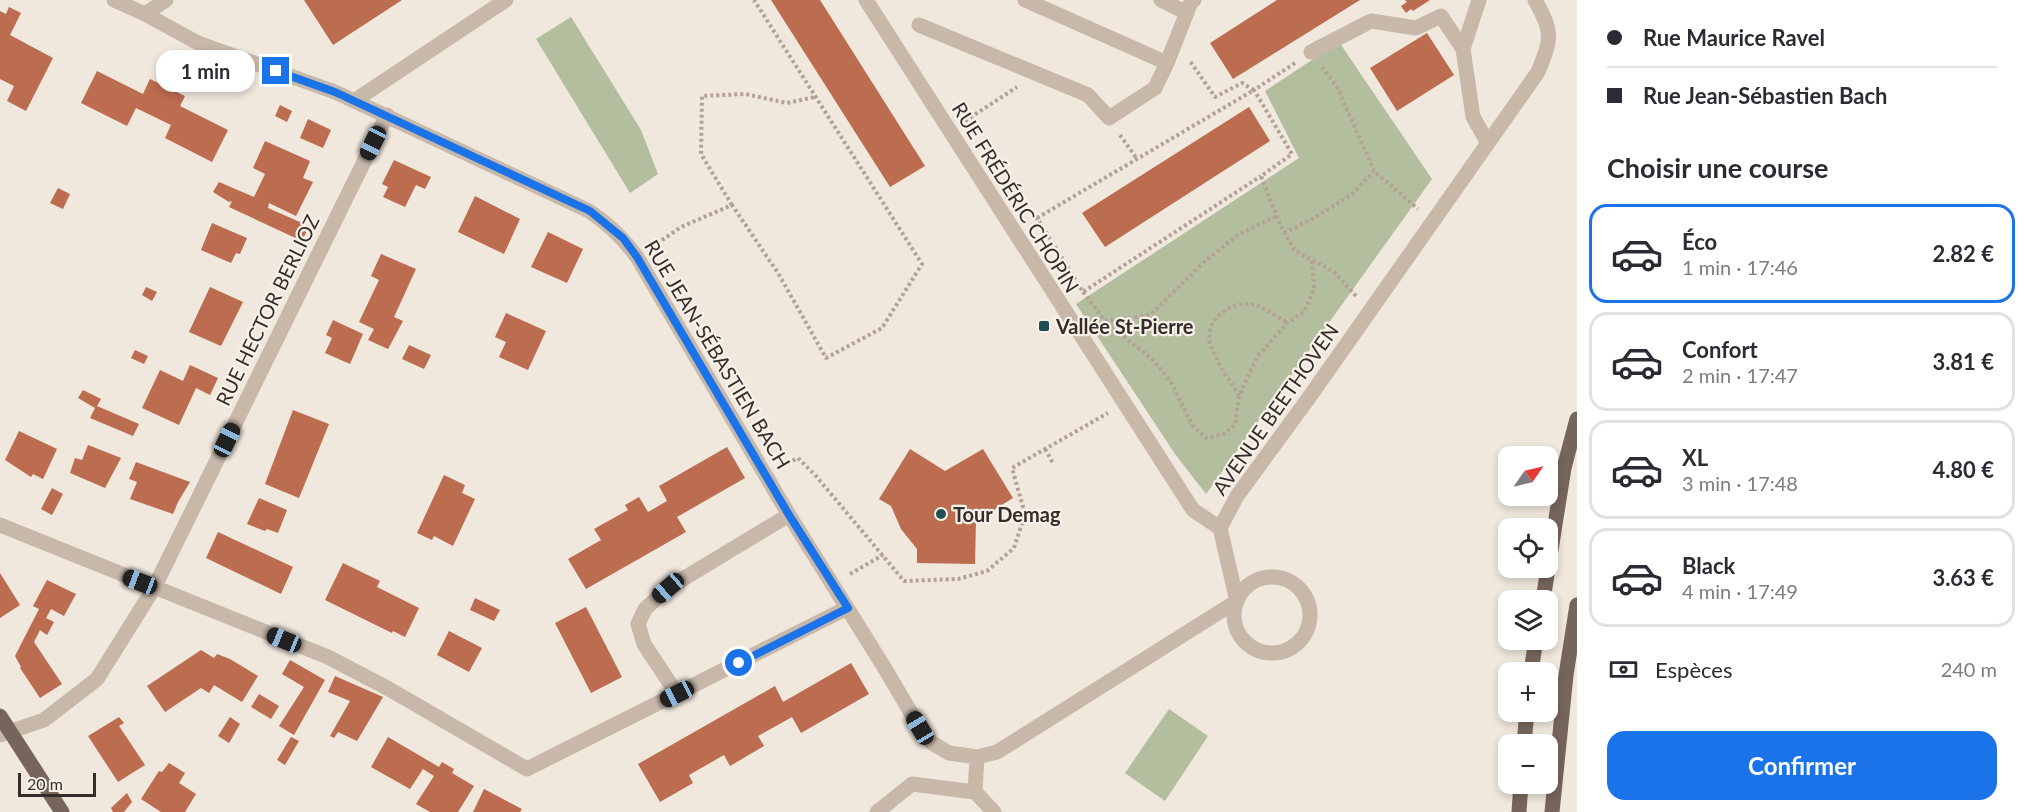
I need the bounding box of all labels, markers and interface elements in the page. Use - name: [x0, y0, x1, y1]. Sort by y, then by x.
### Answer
- text: Rue Maurice Ravel: [1643, 24, 1825, 51]
- callout: 1 min: [156, 50, 255, 92]
- route end: [262, 57, 289, 84]
- text: 1 min: [181, 59, 230, 83]
- text: Rue Jean-Sébastien Bach: [1643, 82, 1887, 109]
- street label: RUE FRÉDÉRIC CHOPIN: [947, 97, 1085, 297]
- car: [357, 123, 389, 163]
- text: Choisir une course: [1607, 151, 1829, 184]
- street label: RUE HECTOR BERLIOZ: [210, 211, 324, 409]
- icon: car: [1610, 227, 1664, 281]
- text: Éco: [1682, 228, 1717, 255]
- street label: RUE JEAN-SÉBASTIEN BACH: [640, 235, 796, 473]
- text: 2.82 €: [1932, 240, 1994, 267]
- text: 1 min · 17:46: [1682, 255, 1798, 279]
- place label: Vallée St-Pierre: [1055, 314, 1194, 338]
- marker: Vallée St-Pierre: [1037, 319, 1051, 333]
- street label: AVENUE BEETHOVEN: [1207, 319, 1343, 499]
- icon: car: [1610, 335, 1664, 389]
- text: Confort: [1682, 336, 1758, 363]
- text: 3.81 €: [1932, 348, 1994, 375]
- text: 2 min · 17:47: [1682, 363, 1798, 387]
- car: [211, 420, 243, 460]
- icon: car: [1610, 443, 1664, 497]
- text: XL: [1682, 444, 1708, 471]
- north arrow: [1498, 446, 1558, 506]
- map controls: [1498, 446, 1558, 794]
- text: 4.80 €: [1932, 456, 1994, 483]
- text: 3 min · 17:48: [1682, 471, 1798, 495]
- place label: Tour Demag: [953, 502, 1061, 526]
- marker: Tour Demag: [934, 507, 948, 521]
- button: locate: [1498, 518, 1558, 578]
- icon: car: [1610, 551, 1664, 605]
- text: Black: [1682, 552, 1735, 579]
- text: 3.63 €: [1932, 564, 1994, 591]
- car: [120, 567, 160, 597]
- car: [649, 569, 687, 607]
- text: 4 min · 17:49: [1682, 579, 1798, 603]
- button: layers: [1498, 590, 1558, 650]
- car: [264, 625, 304, 655]
- route start: [725, 649, 752, 676]
- icon: cash: [1607, 653, 1640, 686]
- text: Espèces: [1655, 656, 1732, 683]
- text: 240 m: [1941, 657, 1997, 681]
- button: +: [1498, 662, 1558, 722]
- car: [657, 678, 697, 710]
- car: [903, 708, 937, 748]
- button: Confirmer: [1607, 731, 1997, 800]
- button: −: [1498, 734, 1558, 794]
- scale bar: [18, 770, 96, 798]
- text: 20 m: [27, 774, 63, 793]

